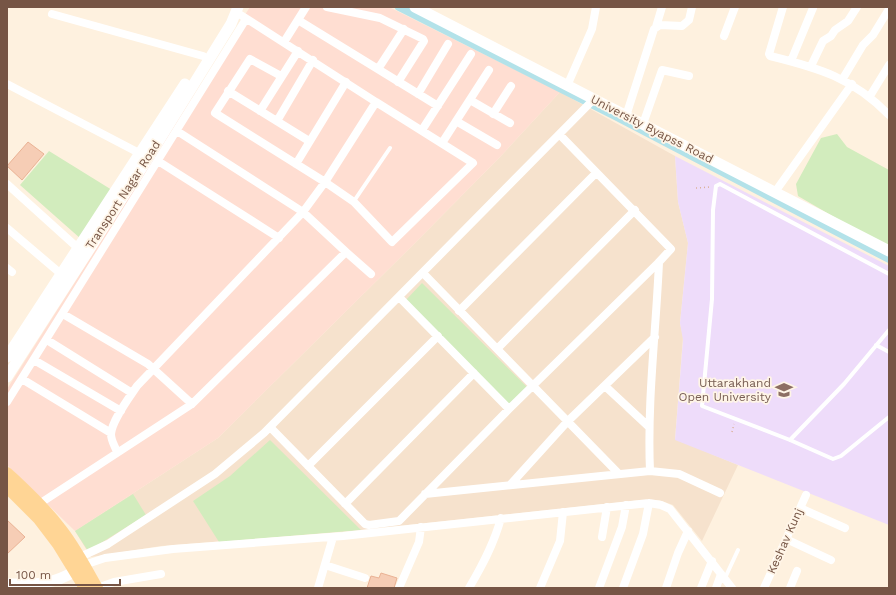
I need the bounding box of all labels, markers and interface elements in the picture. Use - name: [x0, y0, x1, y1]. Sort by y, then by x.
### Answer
- street label: University Byapss Road: [588, 92, 716, 166]
- street label: Transport Nagar Road: [83, 138, 163, 252]
- place label: Uttarakhand Open University: [679, 376, 772, 404]
- school or university icon: Uttarakhand Open University: [774, 380, 794, 400]
- street label: Keshav Kunj: [764, 506, 806, 576]
- scale bar: [10, 561, 120, 587]
- text: 100 m: [16, 568, 51, 582]

